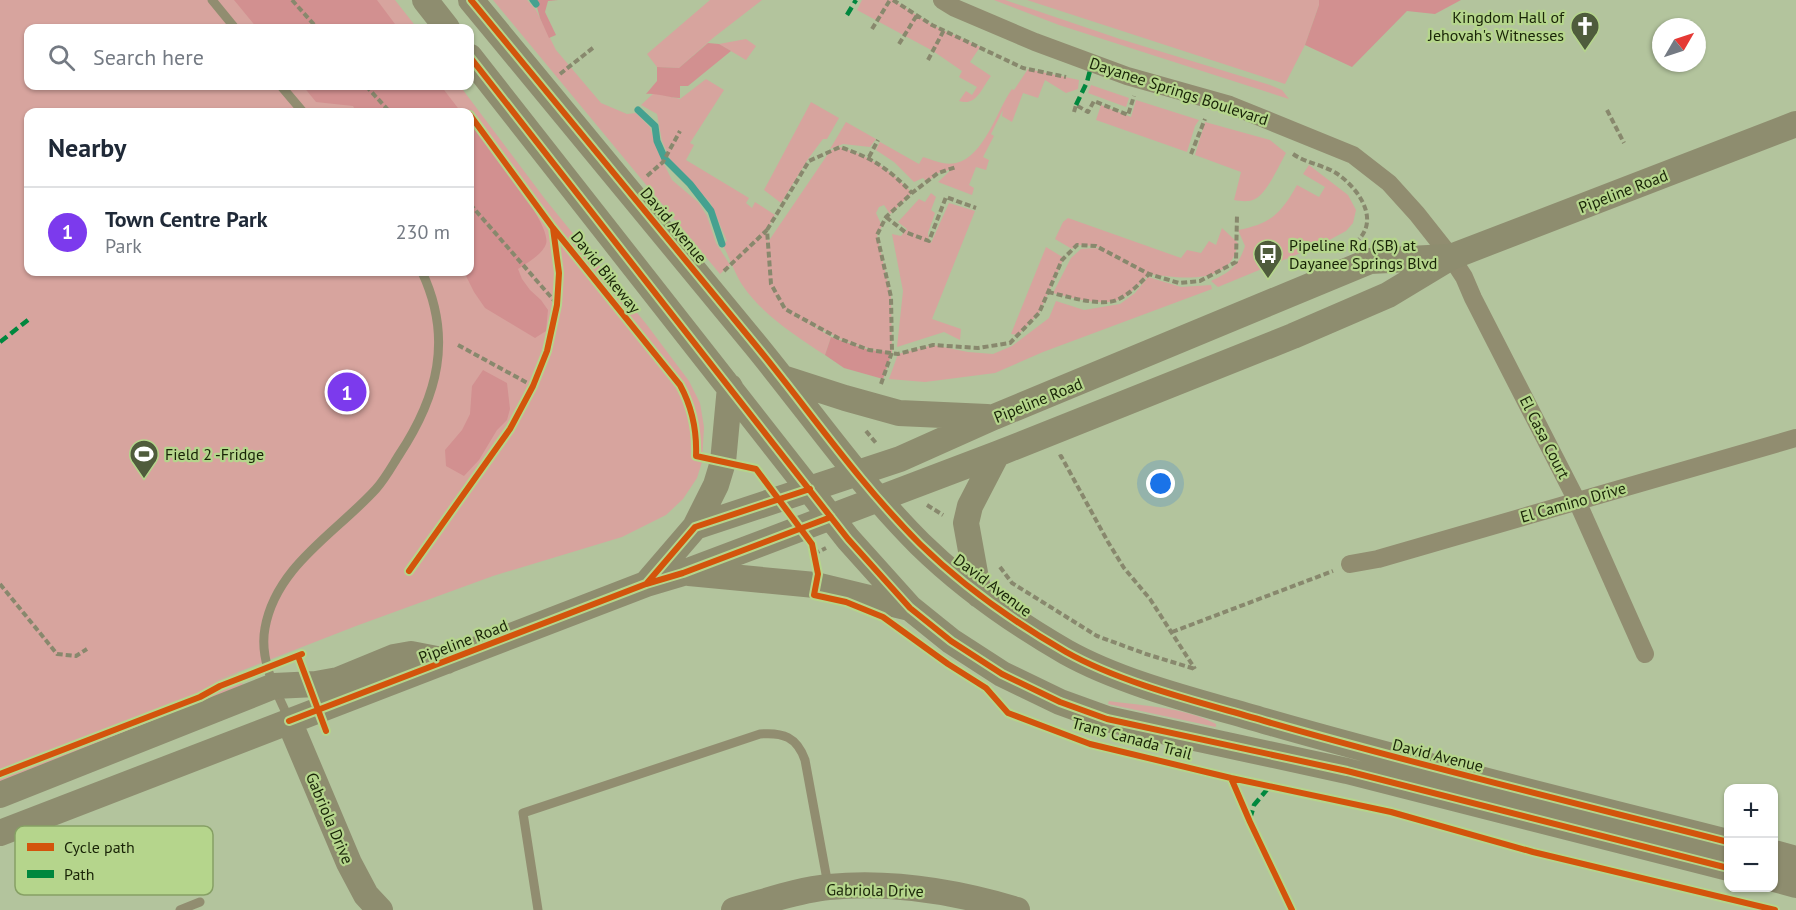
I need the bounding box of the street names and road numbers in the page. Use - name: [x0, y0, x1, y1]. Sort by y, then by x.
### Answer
- street label: Dayanee Springs Boulevard: [1087, 53, 1271, 129]
- street label: Pipeline Road: [1576, 165, 1670, 217]
- street label: David Avenue: [637, 183, 711, 267]
- street label: David Bikeway: [567, 227, 645, 317]
- street label: Pipeline Road: [991, 373, 1085, 427]
- street label: El Casa Court: [1516, 392, 1575, 482]
- street label: El Camino Drive: [1518, 477, 1628, 527]
- street label: David Avenue: [950, 549, 1036, 621]
- street label: Pipeline Road: [416, 615, 510, 667]
- street label: Trans Canada Trail: [1070, 712, 1195, 764]
- street label: David Avenue: [1391, 734, 1485, 776]
- street label: Gabriola Drive: [302, 769, 358, 867]
- street label: Gabriola Drive: [826, 879, 924, 901]

